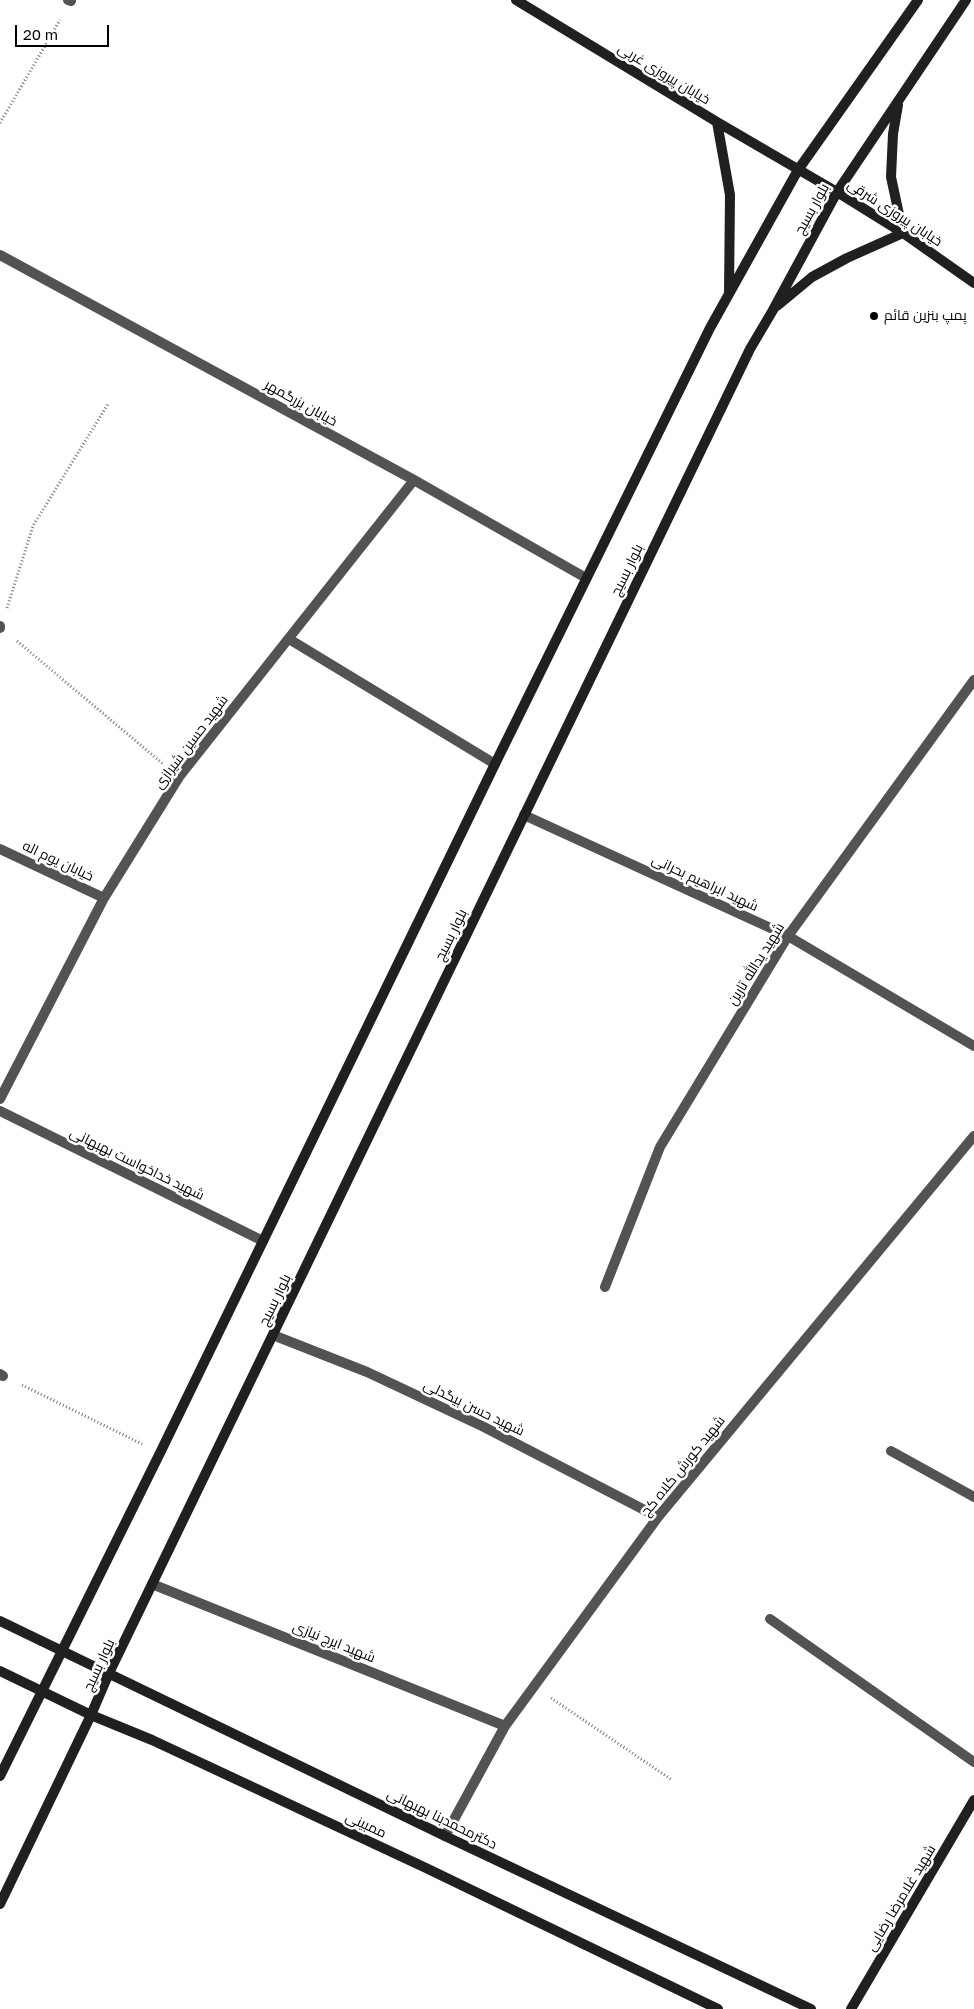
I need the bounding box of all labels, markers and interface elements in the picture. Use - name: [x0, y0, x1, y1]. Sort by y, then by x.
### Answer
- scale bar: [18, 15, 111, 47]
- text: 20 m: [23, 25, 58, 43]
- street label: خیابان پیروزی غربی: [615, 40, 713, 108]
- street label: خیابان پیروزی شرقی: [844, 176, 946, 250]
- street label: بلوار بسیج: [791, 181, 833, 237]
- place label: پمپ بنزین قائم: [884, 308, 967, 324]
- marker: پمپ بنزین قائم: [868, 310, 880, 322]
- street label: خیابان بزرگمهر: [262, 376, 340, 430]
- street label: بلوار بسیج: [607, 541, 647, 599]
- street label: شهید حسین شیرازی: [150, 692, 232, 792]
- street label: خیابان یوم اله: [20, 837, 96, 885]
- street label: شهید ابراهیم بحرانی: [649, 851, 761, 915]
- street label: بلوار بسیج: [431, 906, 471, 964]
- street label: شهید یدالله تارین: [724, 920, 788, 1008]
- street label: شهید خداخواست بهبهانی: [67, 1124, 207, 1204]
- street label: بلوار بسیج: [255, 1271, 295, 1329]
- street label: شهید حسن بیگدلی: [421, 1376, 527, 1440]
- street label: شهید کورش کلاه کج: [637, 1412, 729, 1520]
- street label: شهید ایرج نیازی: [290, 1618, 378, 1666]
- street label: بلوار بسیج: [80, 1636, 118, 1694]
- street label: دکترمحمدبنا بهبهانی: [384, 1785, 500, 1853]
- street label: ممبینی: [343, 1808, 389, 1842]
- street label: شهید غلامرضا رضایی: [863, 1842, 939, 1954]

